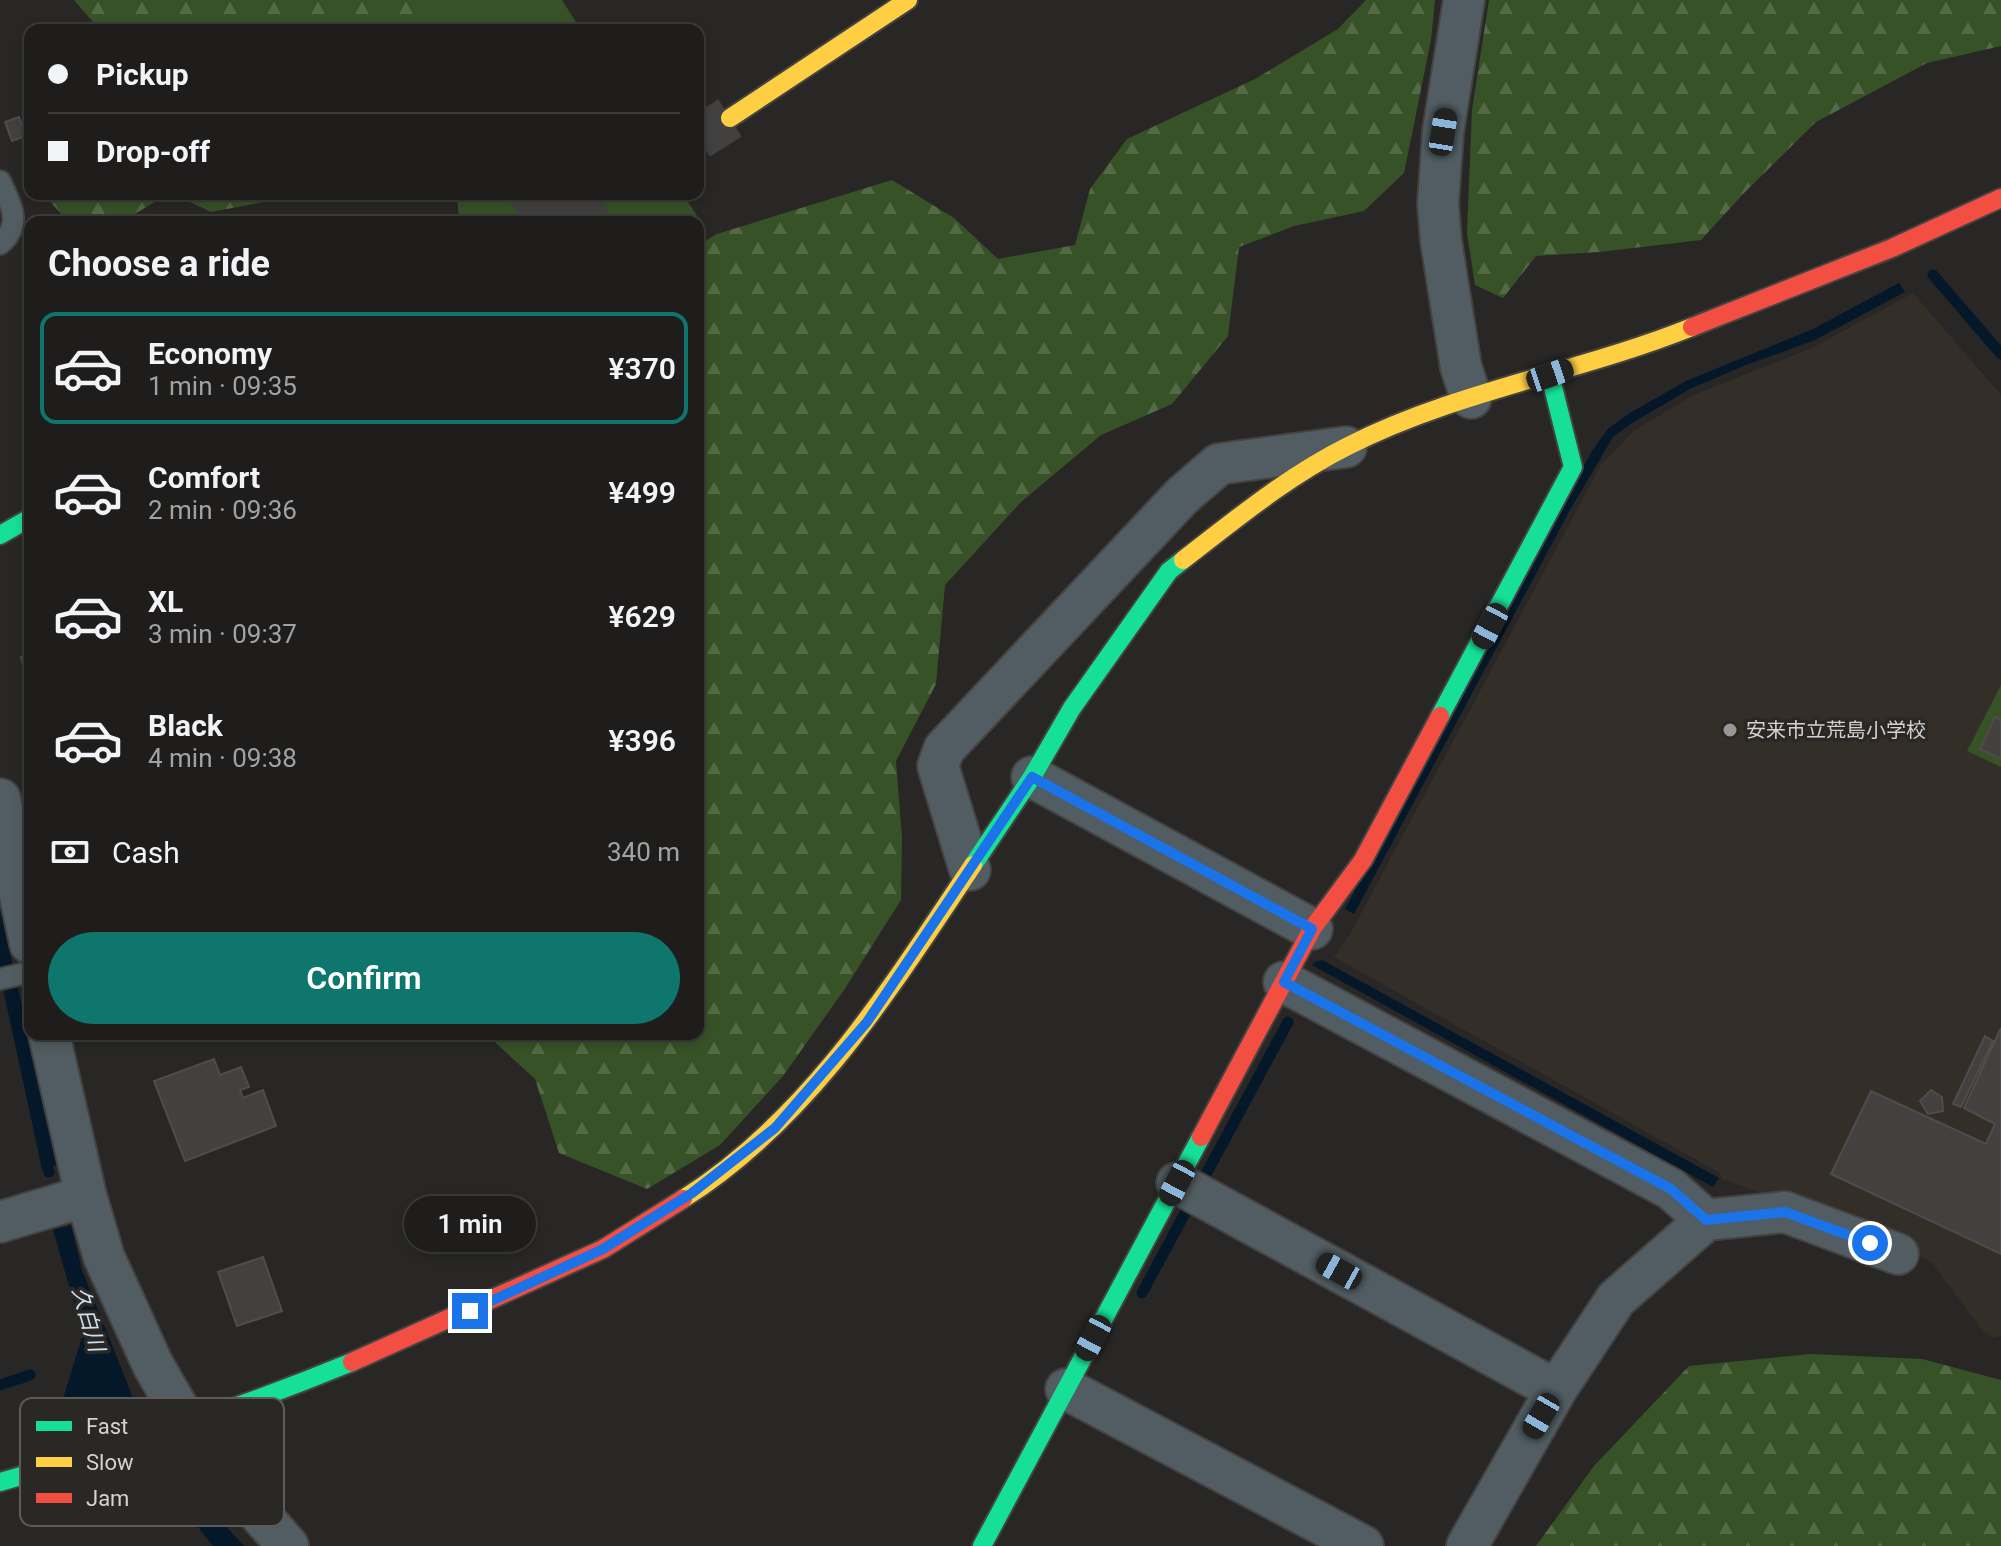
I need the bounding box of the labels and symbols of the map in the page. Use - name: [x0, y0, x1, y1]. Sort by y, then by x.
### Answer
- car: [1427, 106, 1459, 158]
- car: [1523, 356, 1577, 394]
- car: [1468, 599, 1512, 653]
- place label: 安来市立荒島小学校: [1746, 718, 1926, 742]
- marker: 安来市立荒島小学校: [1721, 721, 1739, 739]
- car: [1155, 1156, 1199, 1210]
- callout: 1 min: [404, 1195, 536, 1251]
- route start: [1852, 1225, 1888, 1261]
- car: [1312, 1249, 1366, 1293]
- water label: 久白川: [67, 1284, 110, 1356]
- route end: [452, 1293, 488, 1329]
- car: [1071, 1311, 1115, 1365]
- car: [1519, 1389, 1563, 1443]
- legend: [20, 1398, 284, 1526]
- text: Fast: [86, 1414, 128, 1439]
- text: Slow: [86, 1450, 134, 1475]
- text: Jam: [86, 1486, 129, 1511]

